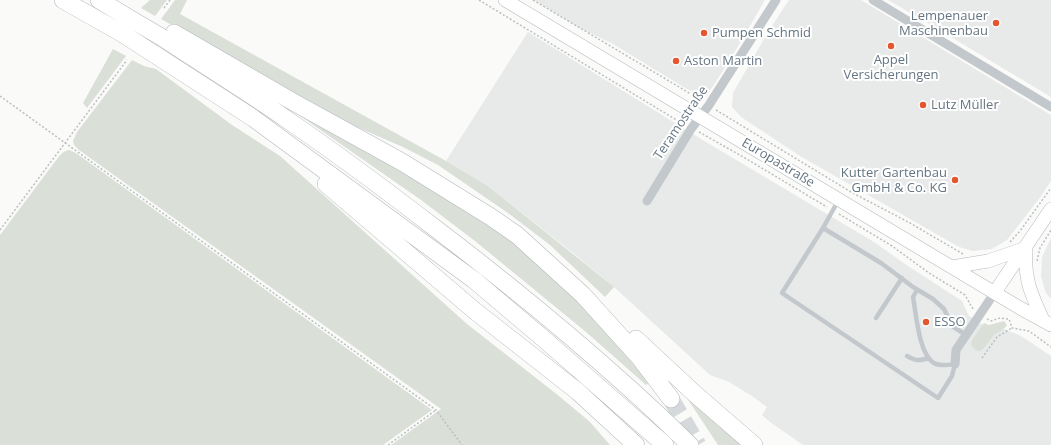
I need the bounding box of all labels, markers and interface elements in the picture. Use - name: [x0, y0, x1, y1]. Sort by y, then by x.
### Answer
- place label: Lempenauer Maschinenbau: [899, 8, 988, 39]
- marker: Lempenauer Maschinenbau: [991, 18, 1001, 28]
- place label: Pumpen Schmid: [712, 25, 811, 41]
- marker: Pumpen Schmid: [699, 28, 709, 38]
- marker: Appel Versicherungen: [886, 41, 896, 51]
- place label: Appel Versicherungen: [844, 52, 938, 83]
- place label: Aston Martin: [684, 53, 762, 69]
- marker: Aston Martin: [671, 56, 681, 66]
- street label: Teramostraße: [651, 83, 711, 163]
- place label: Lutz Müller: [931, 97, 999, 113]
- marker: Lutz Müller: [918, 100, 928, 110]
- street label: Europastraße: [739, 135, 817, 191]
- place label: Kutter Gartenbau GmbH & Co. KG: [841, 165, 947, 196]
- marker: Kutter Gartenbau GmbH & Co. KG: [950, 175, 960, 185]
- place label: ESSO: [934, 314, 966, 330]
- marker: ESSO: [921, 317, 931, 327]

